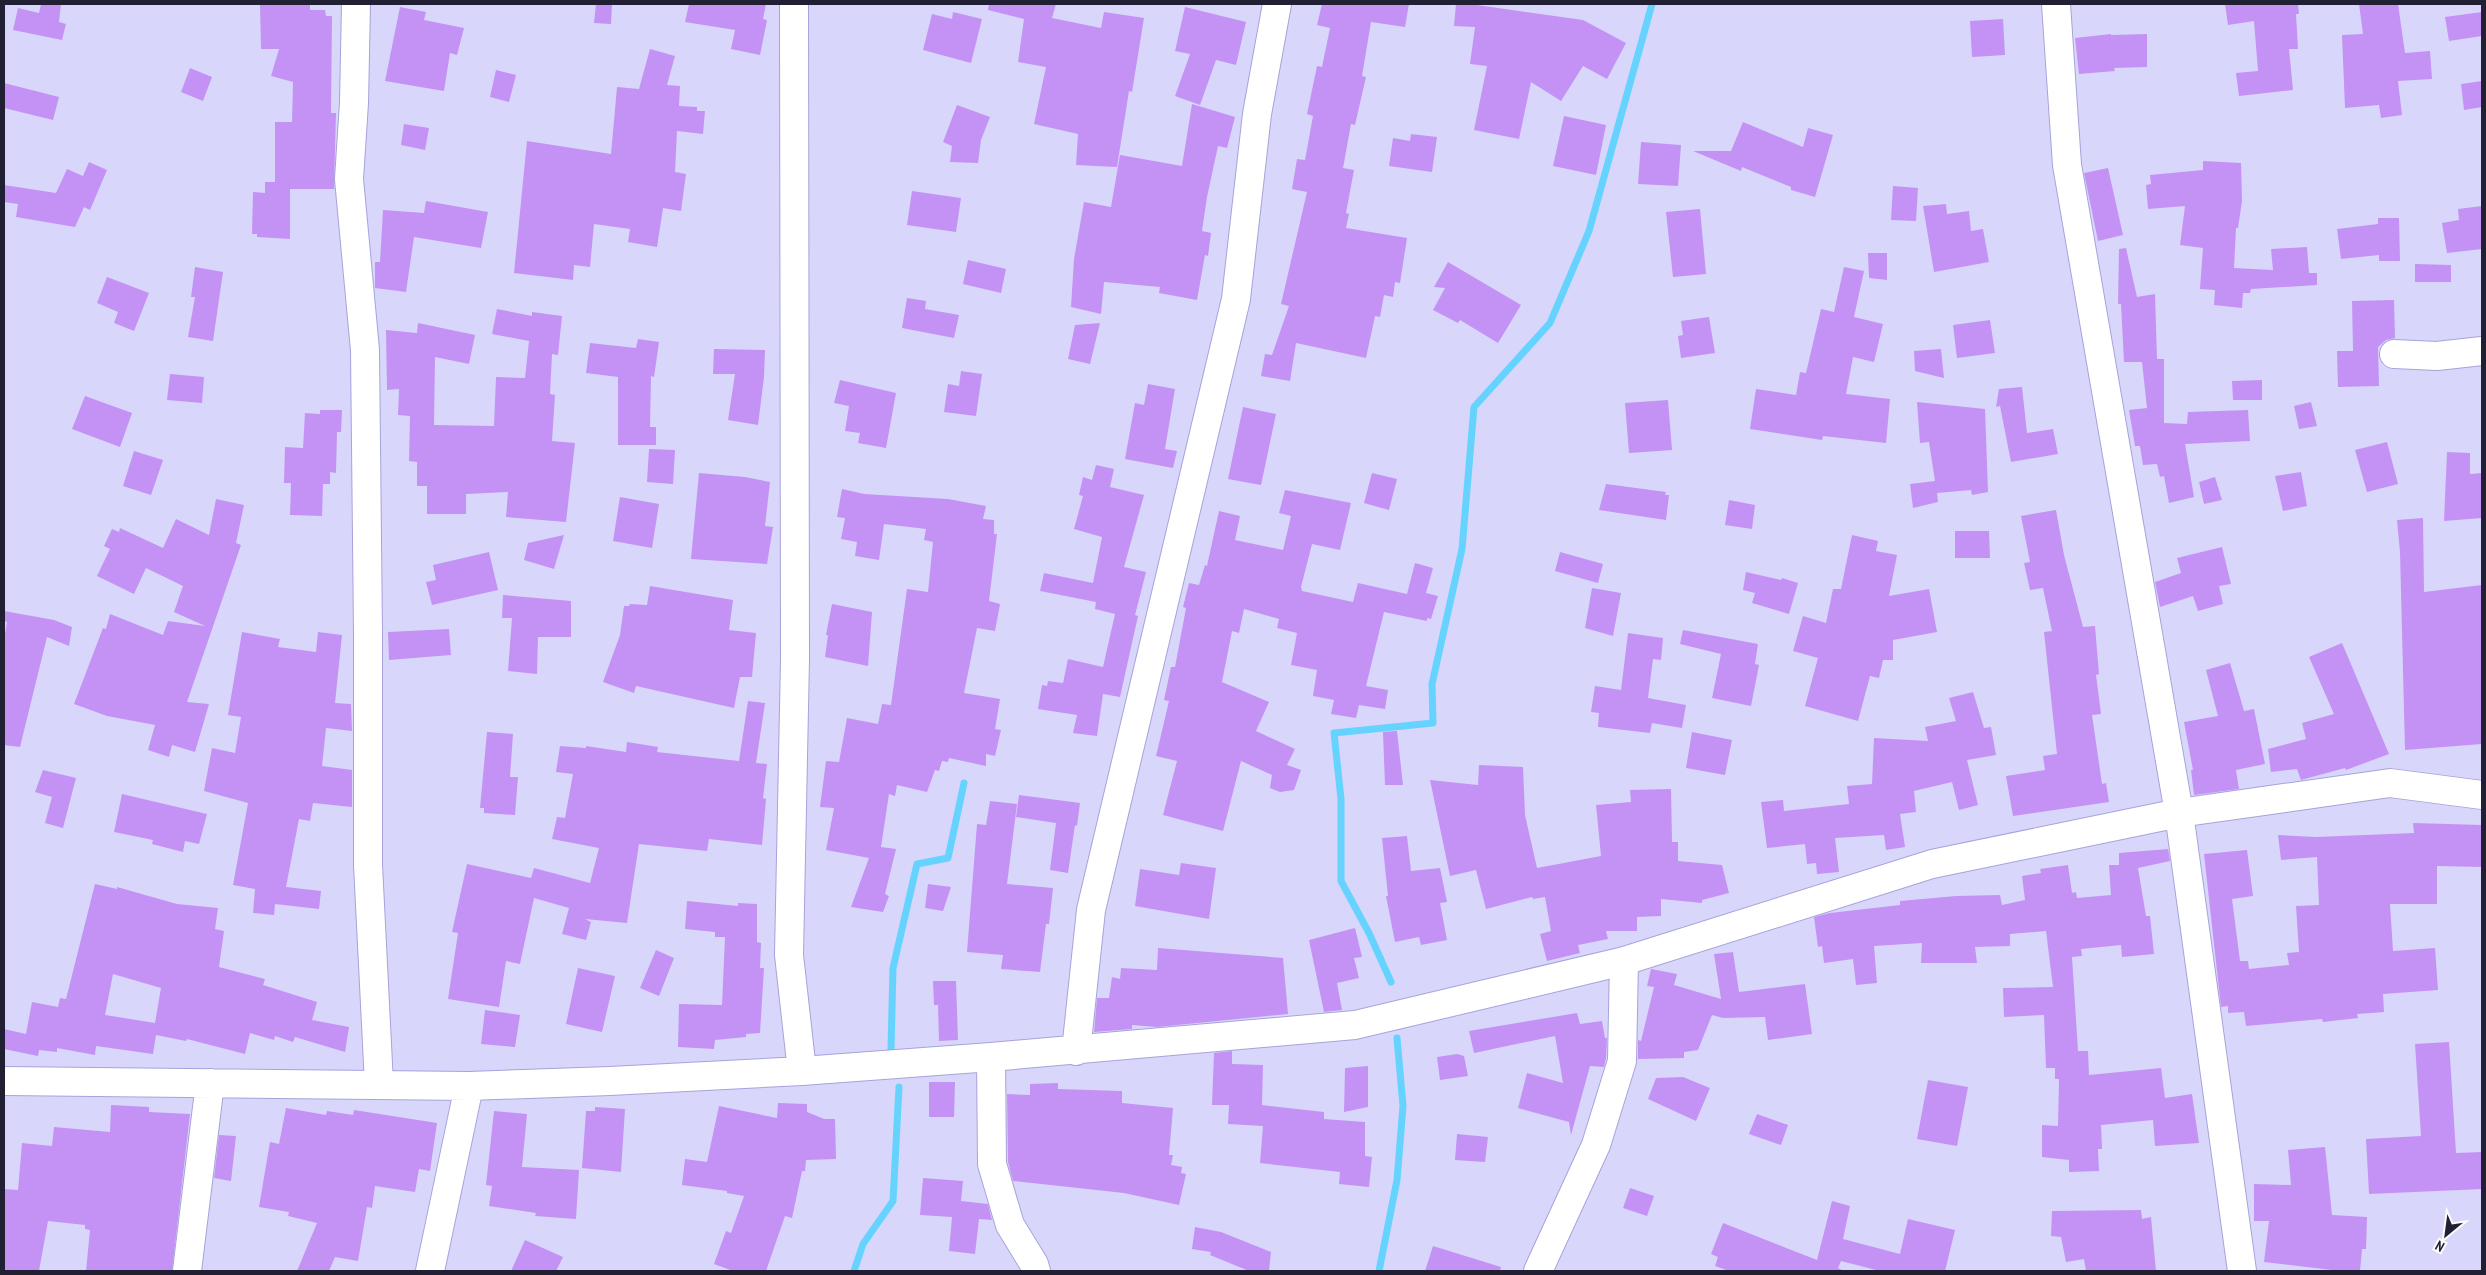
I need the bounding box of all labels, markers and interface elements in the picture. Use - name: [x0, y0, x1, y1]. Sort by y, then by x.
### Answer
- north arrow: [2421, 1210, 2471, 1260]
- text: N: [2432, 1237, 2447, 1256]

